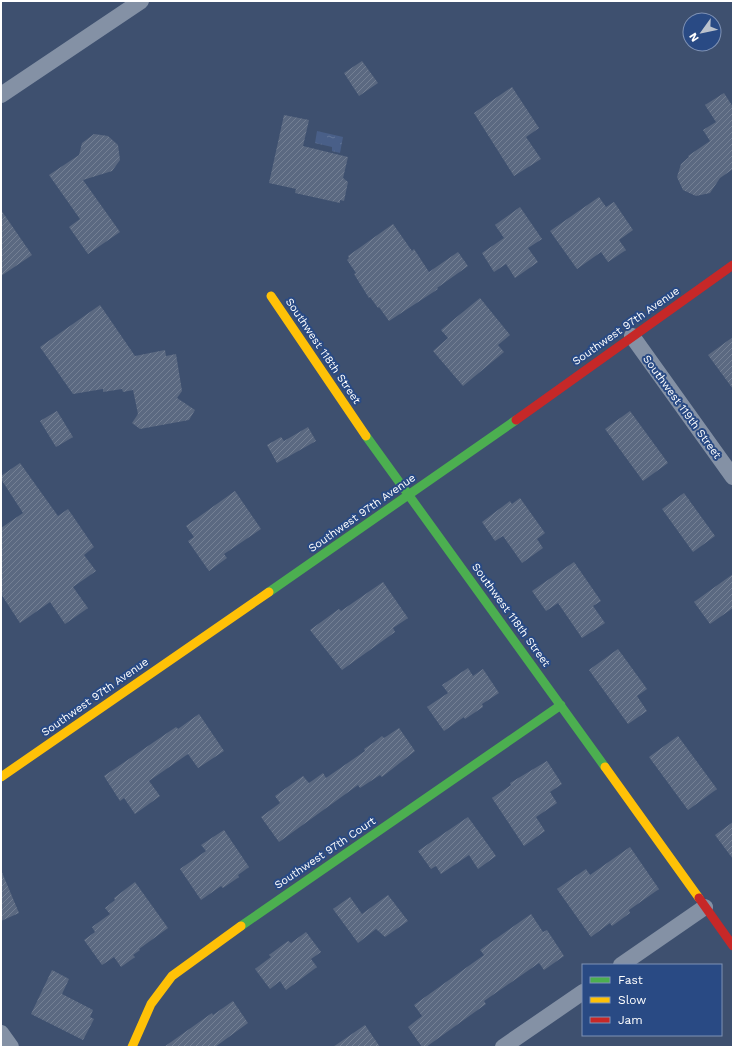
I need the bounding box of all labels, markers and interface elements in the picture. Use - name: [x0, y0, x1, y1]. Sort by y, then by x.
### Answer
- north arrow: [682, 12, 722, 52]
- text: N: [686, 30, 702, 44]
- street label: Southwest 97th Avenue: [570, 284, 682, 368]
- street label: Southwest 118th Street: [283, 296, 363, 407]
- street label: Southwest 119th Street: [640, 353, 724, 462]
- street label: Southwest 97th Avenue: [306, 471, 418, 555]
- street label: Southwest 118th Street: [469, 561, 553, 670]
- street label: Southwest 97th Avenue: [39, 655, 151, 739]
- street label: Southwest 97th Court: [272, 814, 378, 892]
- legend: [582, 964, 722, 1036]
- text: Fast: [618, 973, 643, 987]
- text: Slow: [618, 993, 646, 1007]
- text: Jam: [618, 1013, 643, 1027]

